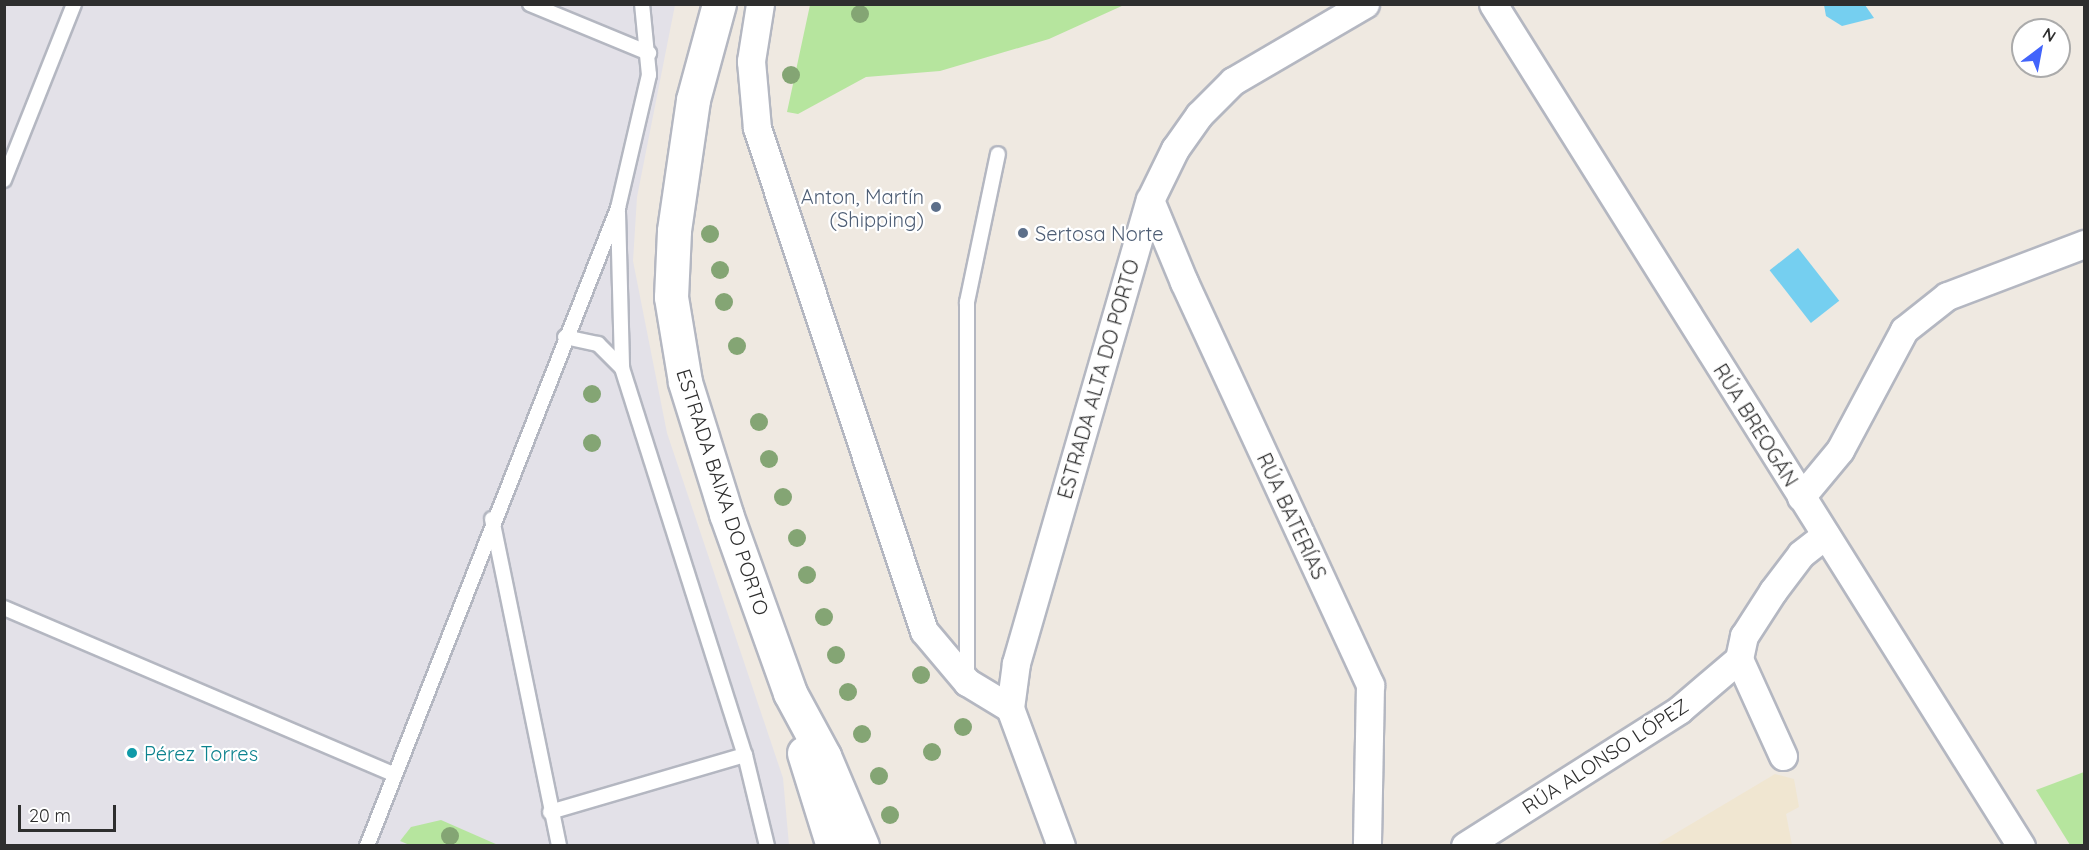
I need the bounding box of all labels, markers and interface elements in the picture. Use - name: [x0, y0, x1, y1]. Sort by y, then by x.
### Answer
- north arrow: [2011, 18, 2071, 78]
- text: N: [2039, 23, 2060, 46]
- place label: Anton, Martín (Shipping): [801, 184, 924, 231]
- marker: Anton, Martín (Shipping): [929, 200, 943, 214]
- place label: Sertosa Norte: [1035, 221, 1163, 245]
- marker: Sertosa Norte: [1016, 226, 1030, 240]
- street label: ESTRADA ALTA DO PORTO: [1052, 256, 1144, 502]
- street label: RÚA BREOGÁN: [1709, 359, 1803, 491]
- street label: ESTRADA BAIXA DO PORTO: [672, 366, 774, 618]
- street label: RÚA BATERÍAS: [1252, 449, 1332, 583]
- street label: RÚA ALONSO LÓPEZ: [1517, 693, 1693, 819]
- place label: Pérez Torres: [144, 741, 258, 765]
- marker: Pérez Torres: [125, 746, 139, 760]
- scale bar: [21, 793, 118, 831]
- text: 20 m: [29, 804, 71, 827]

